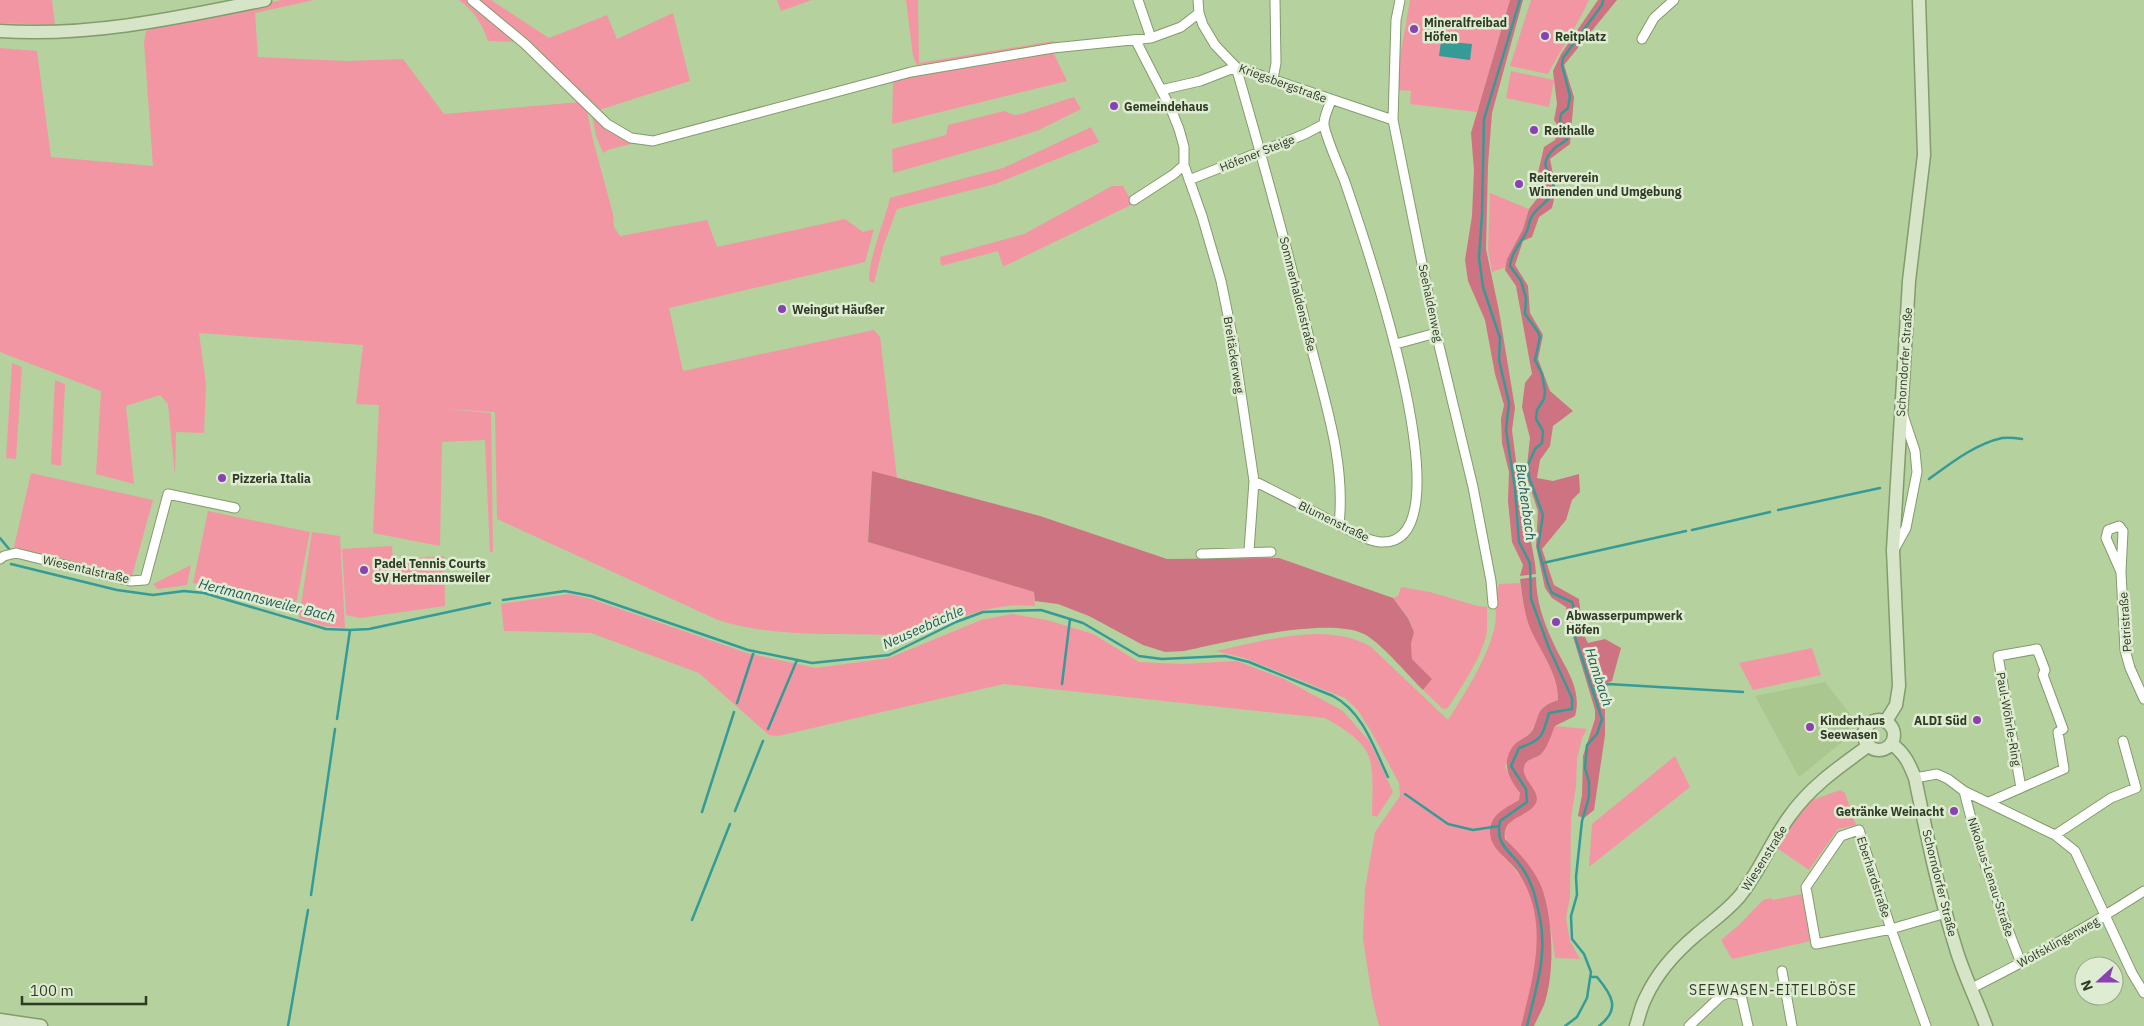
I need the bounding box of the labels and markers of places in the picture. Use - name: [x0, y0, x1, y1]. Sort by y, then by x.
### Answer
- place label: Mineralfreibad Höfen: [1424, 15, 1507, 44]
- marker: Mineralfreibad Höfen: [1408, 23, 1420, 35]
- place label: Reitplatz: [1555, 29, 1606, 44]
- marker: Reitplatz: [1539, 30, 1551, 42]
- place label: Gemeindehaus: [1124, 99, 1209, 114]
- marker: Gemeindehaus: [1108, 100, 1120, 112]
- place label: Reithalle: [1544, 123, 1595, 138]
- marker: Reithalle: [1528, 124, 1540, 136]
- place label: Reiterverein Winnenden und Umgebung: [1529, 170, 1682, 199]
- marker: Reiterverein Winnenden und Umgebung: [1513, 178, 1525, 190]
- place label: Weingut Häußer: [792, 302, 885, 317]
- marker: Weingut Häußer: [776, 303, 788, 315]
- place label: Pizzeria Italia: [232, 471, 311, 486]
- marker: Pizzeria Italia: [216, 472, 228, 484]
- place label: Padel Tennis Courts SV Hertmannsweiler: [374, 556, 490, 585]
- marker: Padel Tennis Courts SV Hertmannsweiler: [358, 564, 370, 576]
- place label: Abwasserpumpwerk Höfen: [1566, 608, 1683, 637]
- marker: Abwasserpumpwerk Höfen: [1550, 616, 1562, 628]
- place label: Kinderhaus Seewasen: [1820, 713, 1885, 742]
- place label: ALDI Süd: [1914, 713, 1967, 728]
- marker: ALDI Süd: [1971, 714, 1983, 726]
- marker: Kinderhaus Seewasen: [1804, 721, 1816, 733]
- place label: Getränke Weinacht: [1836, 804, 1944, 819]
- marker: Getränke Weinacht: [1948, 805, 1960, 817]

